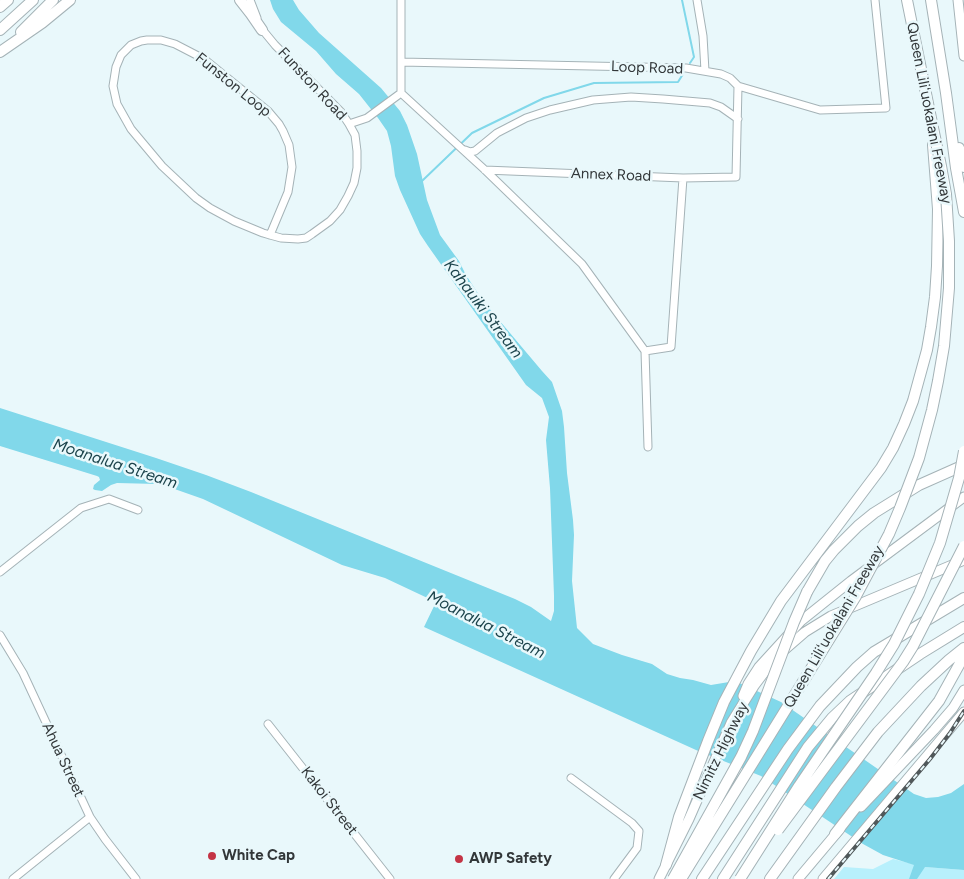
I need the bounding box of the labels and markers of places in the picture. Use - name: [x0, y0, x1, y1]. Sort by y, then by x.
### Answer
- place label: White Cap: [222, 847, 295, 865]
- marker: White Cap: [206, 850, 218, 862]
- place label: AWP Safety: [469, 850, 552, 868]
- marker: AWP Safety: [453, 853, 465, 865]

